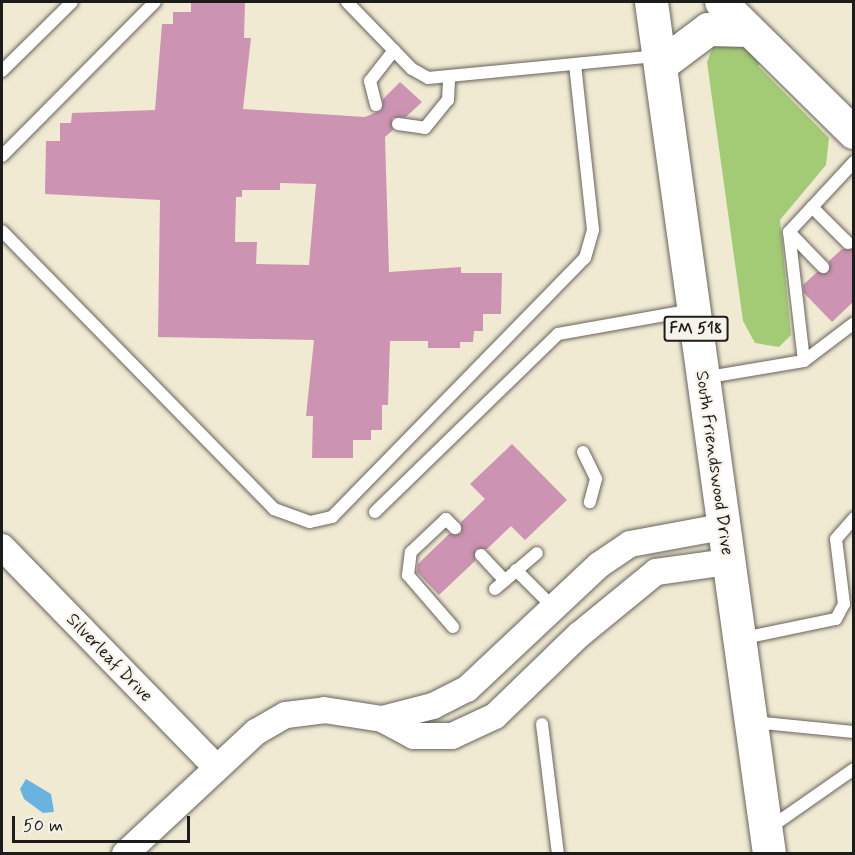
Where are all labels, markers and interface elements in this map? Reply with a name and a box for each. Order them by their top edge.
road number: FM 518 [663,316,729,342]
street label: South Friendswood Drive [690,370,738,556]
street label: Silverleaf Drive [61,609,157,707]
scale bar [15,804,194,842]
text: 50 m [23,814,63,838]

